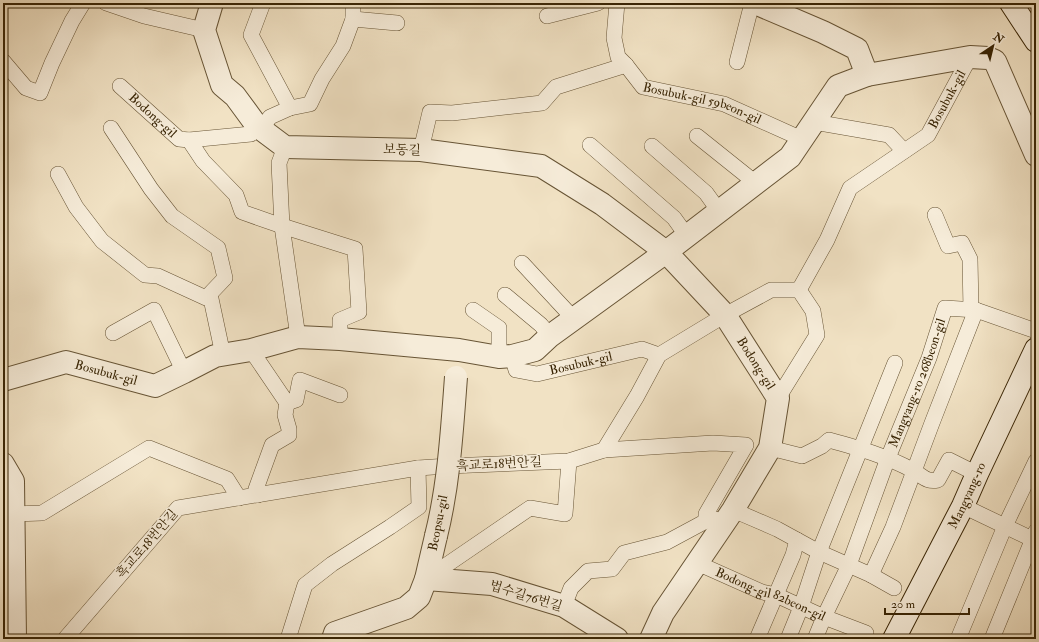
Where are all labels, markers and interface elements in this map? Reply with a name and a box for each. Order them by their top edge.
north arrow [973,26,1013,66]
text: N [990,29,1007,47]
street label: Bosubuk-gil [925,67,970,131]
street label: Bosubuk-gil 59beon-gil [641,79,764,128]
street label: Bodong-gil [125,90,181,142]
street label: 보동길 [383,141,421,159]
street label: Mangyang-ro 268beon-gil [885,316,949,450]
street label: Bodong-gil [733,334,779,393]
street label: Bosubuk-gil [548,348,614,379]
street label: Bosubuk-gil [73,357,140,389]
street label: 흑교로18번안길 [456,454,542,474]
street label: Mangyang-ro [945,460,989,532]
street label: Beopsu-gil [425,493,452,553]
street label: 흑교로18번안길 [113,506,181,582]
street label: Bodong-gil 82beon-gil [713,564,829,625]
street label: 법수길76번길 [488,577,564,615]
scale bar [885,590,969,616]
text: 20 m [891,597,916,612]

